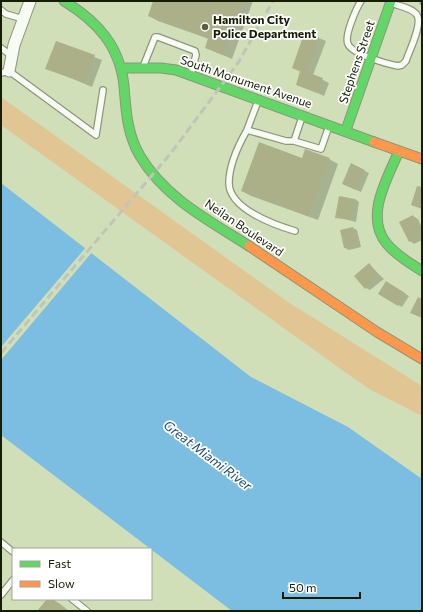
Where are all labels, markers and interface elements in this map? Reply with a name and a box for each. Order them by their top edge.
place label: Hamilton City Police Department [213,12,316,40]
street label: Stephens Street [335,18,377,105]
marker: Hamilton City Police Department [200,22,210,32]
street label: South Monument Avenue [179,52,314,110]
street label: Neilan Boulevard [203,196,287,259]
water label: Great Miami River [161,417,256,494]
legend [12,548,152,600]
text: Fast [48,556,71,570]
scale bar [283,574,360,600]
text: Slow [48,576,75,590]
text: 50 m [289,580,317,594]

